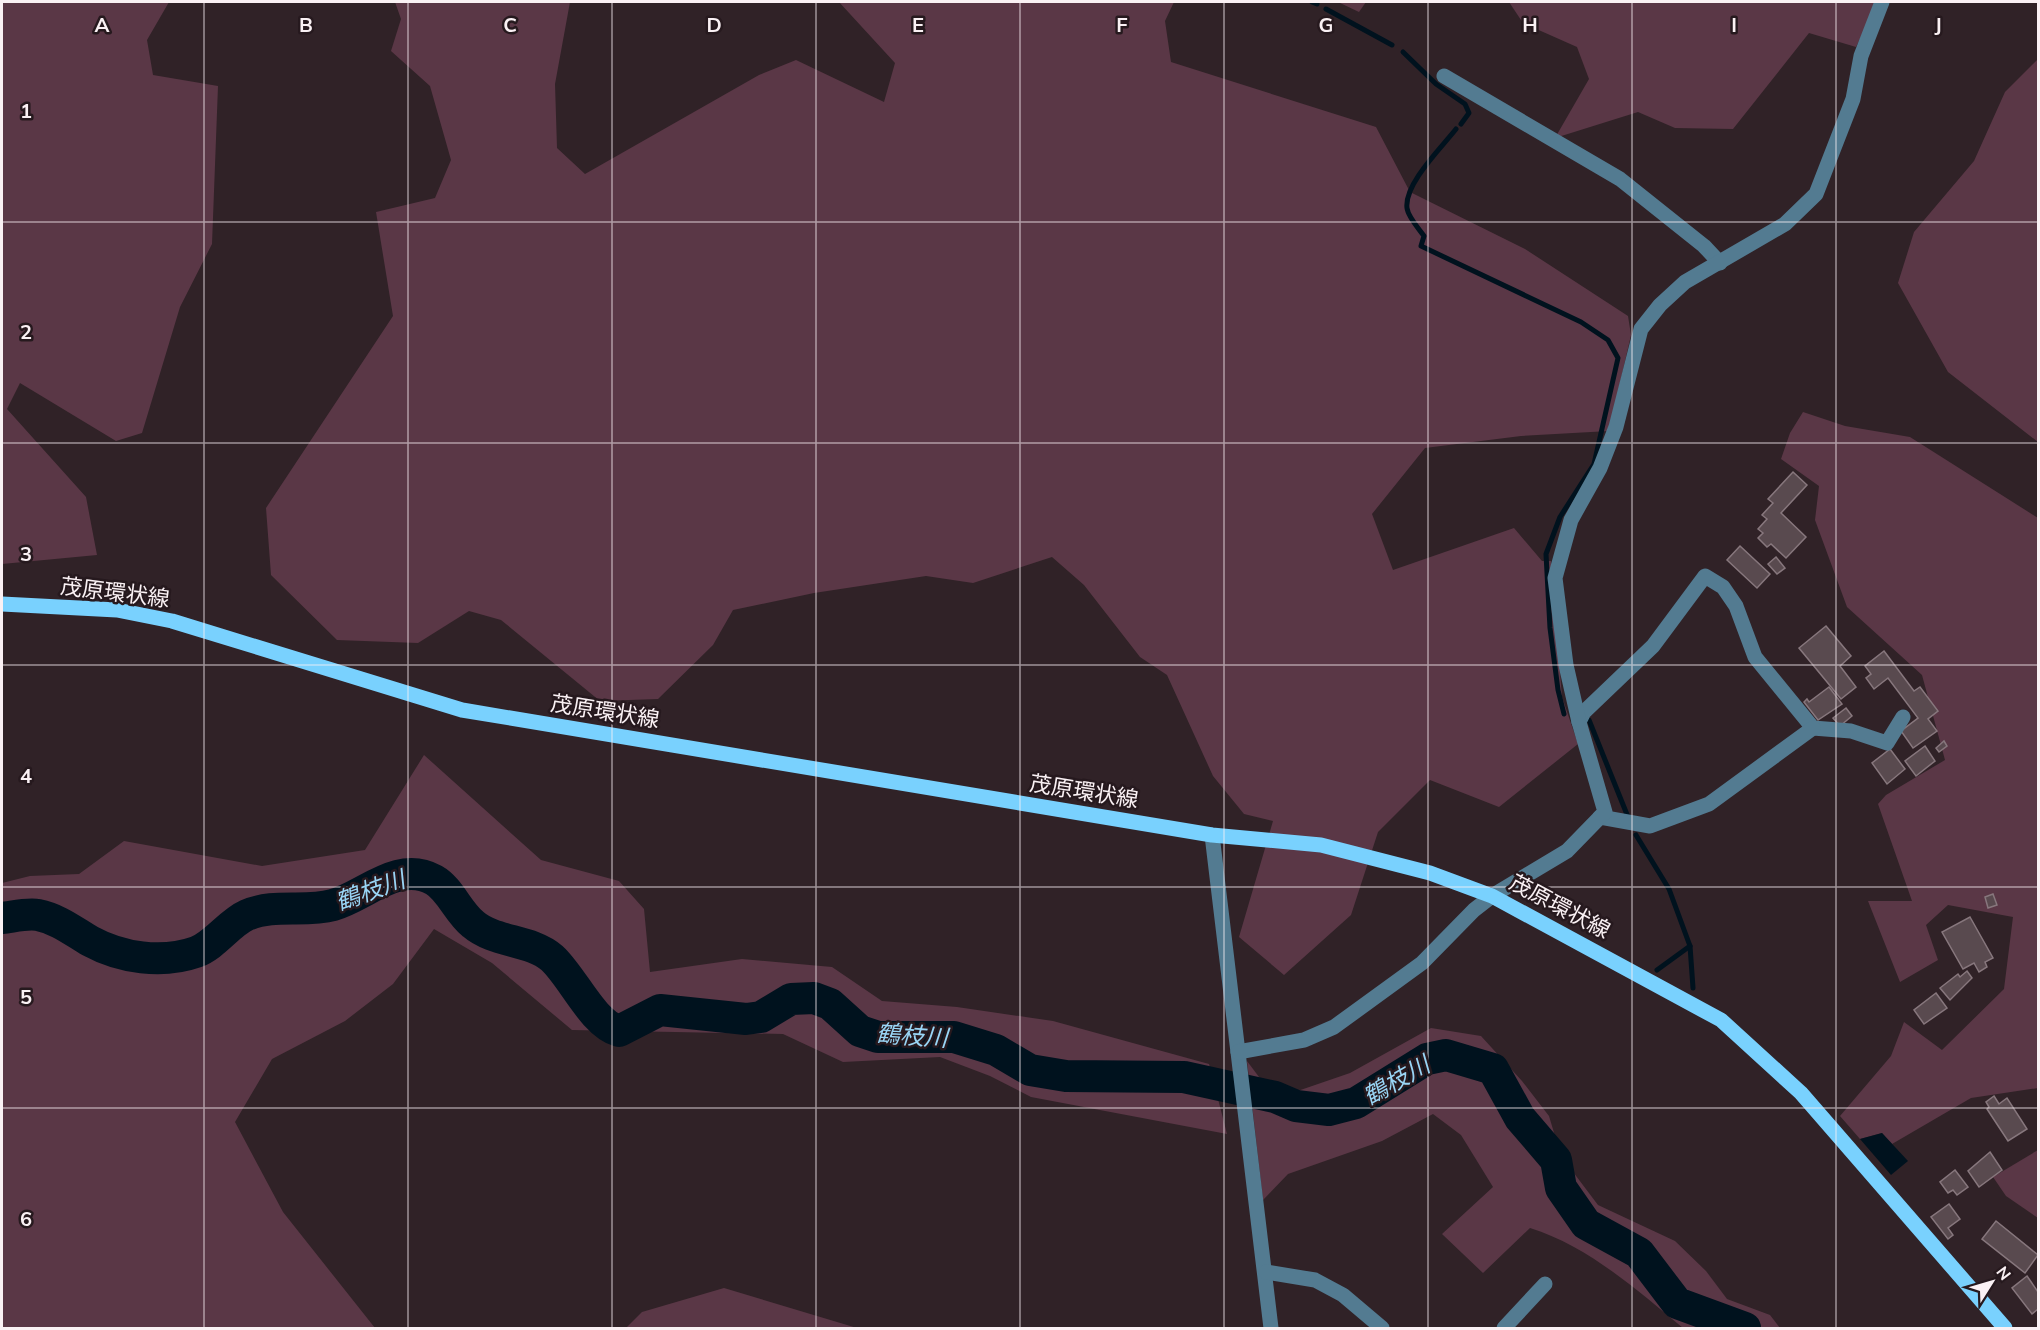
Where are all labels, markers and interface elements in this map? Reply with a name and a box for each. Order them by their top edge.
text: A [95,12,110,37]
text: B [299,12,313,37]
text: C [503,12,517,37]
text: D [706,12,722,37]
text: E [912,12,924,37]
text: F [1116,12,1128,37]
text: G [1319,12,1333,37]
text: H [1522,12,1538,37]
text: I [1731,12,1737,37]
text: J [1934,12,1942,37]
text: 1 [20,98,32,123]
text: 2 [20,319,32,344]
text: 3 [20,541,32,566]
street label: 茂原環状線 [59,571,171,613]
street label: 茂原環状線 [548,689,662,733]
text: 4 [20,763,32,788]
street label: 茂原環状線 [1027,769,1141,813]
water label: 鶴枝川 [331,863,412,916]
street label: 茂原環状線 [1505,868,1615,944]
text: 5 [20,984,32,1009]
water label: 鶴枝川 [875,1018,952,1053]
water label: 鶴枝川 [1357,1048,1437,1111]
text: 6 [20,1206,32,1231]
north arrow [1962,1252,2022,1312]
text: N [1992,1262,2016,1284]

